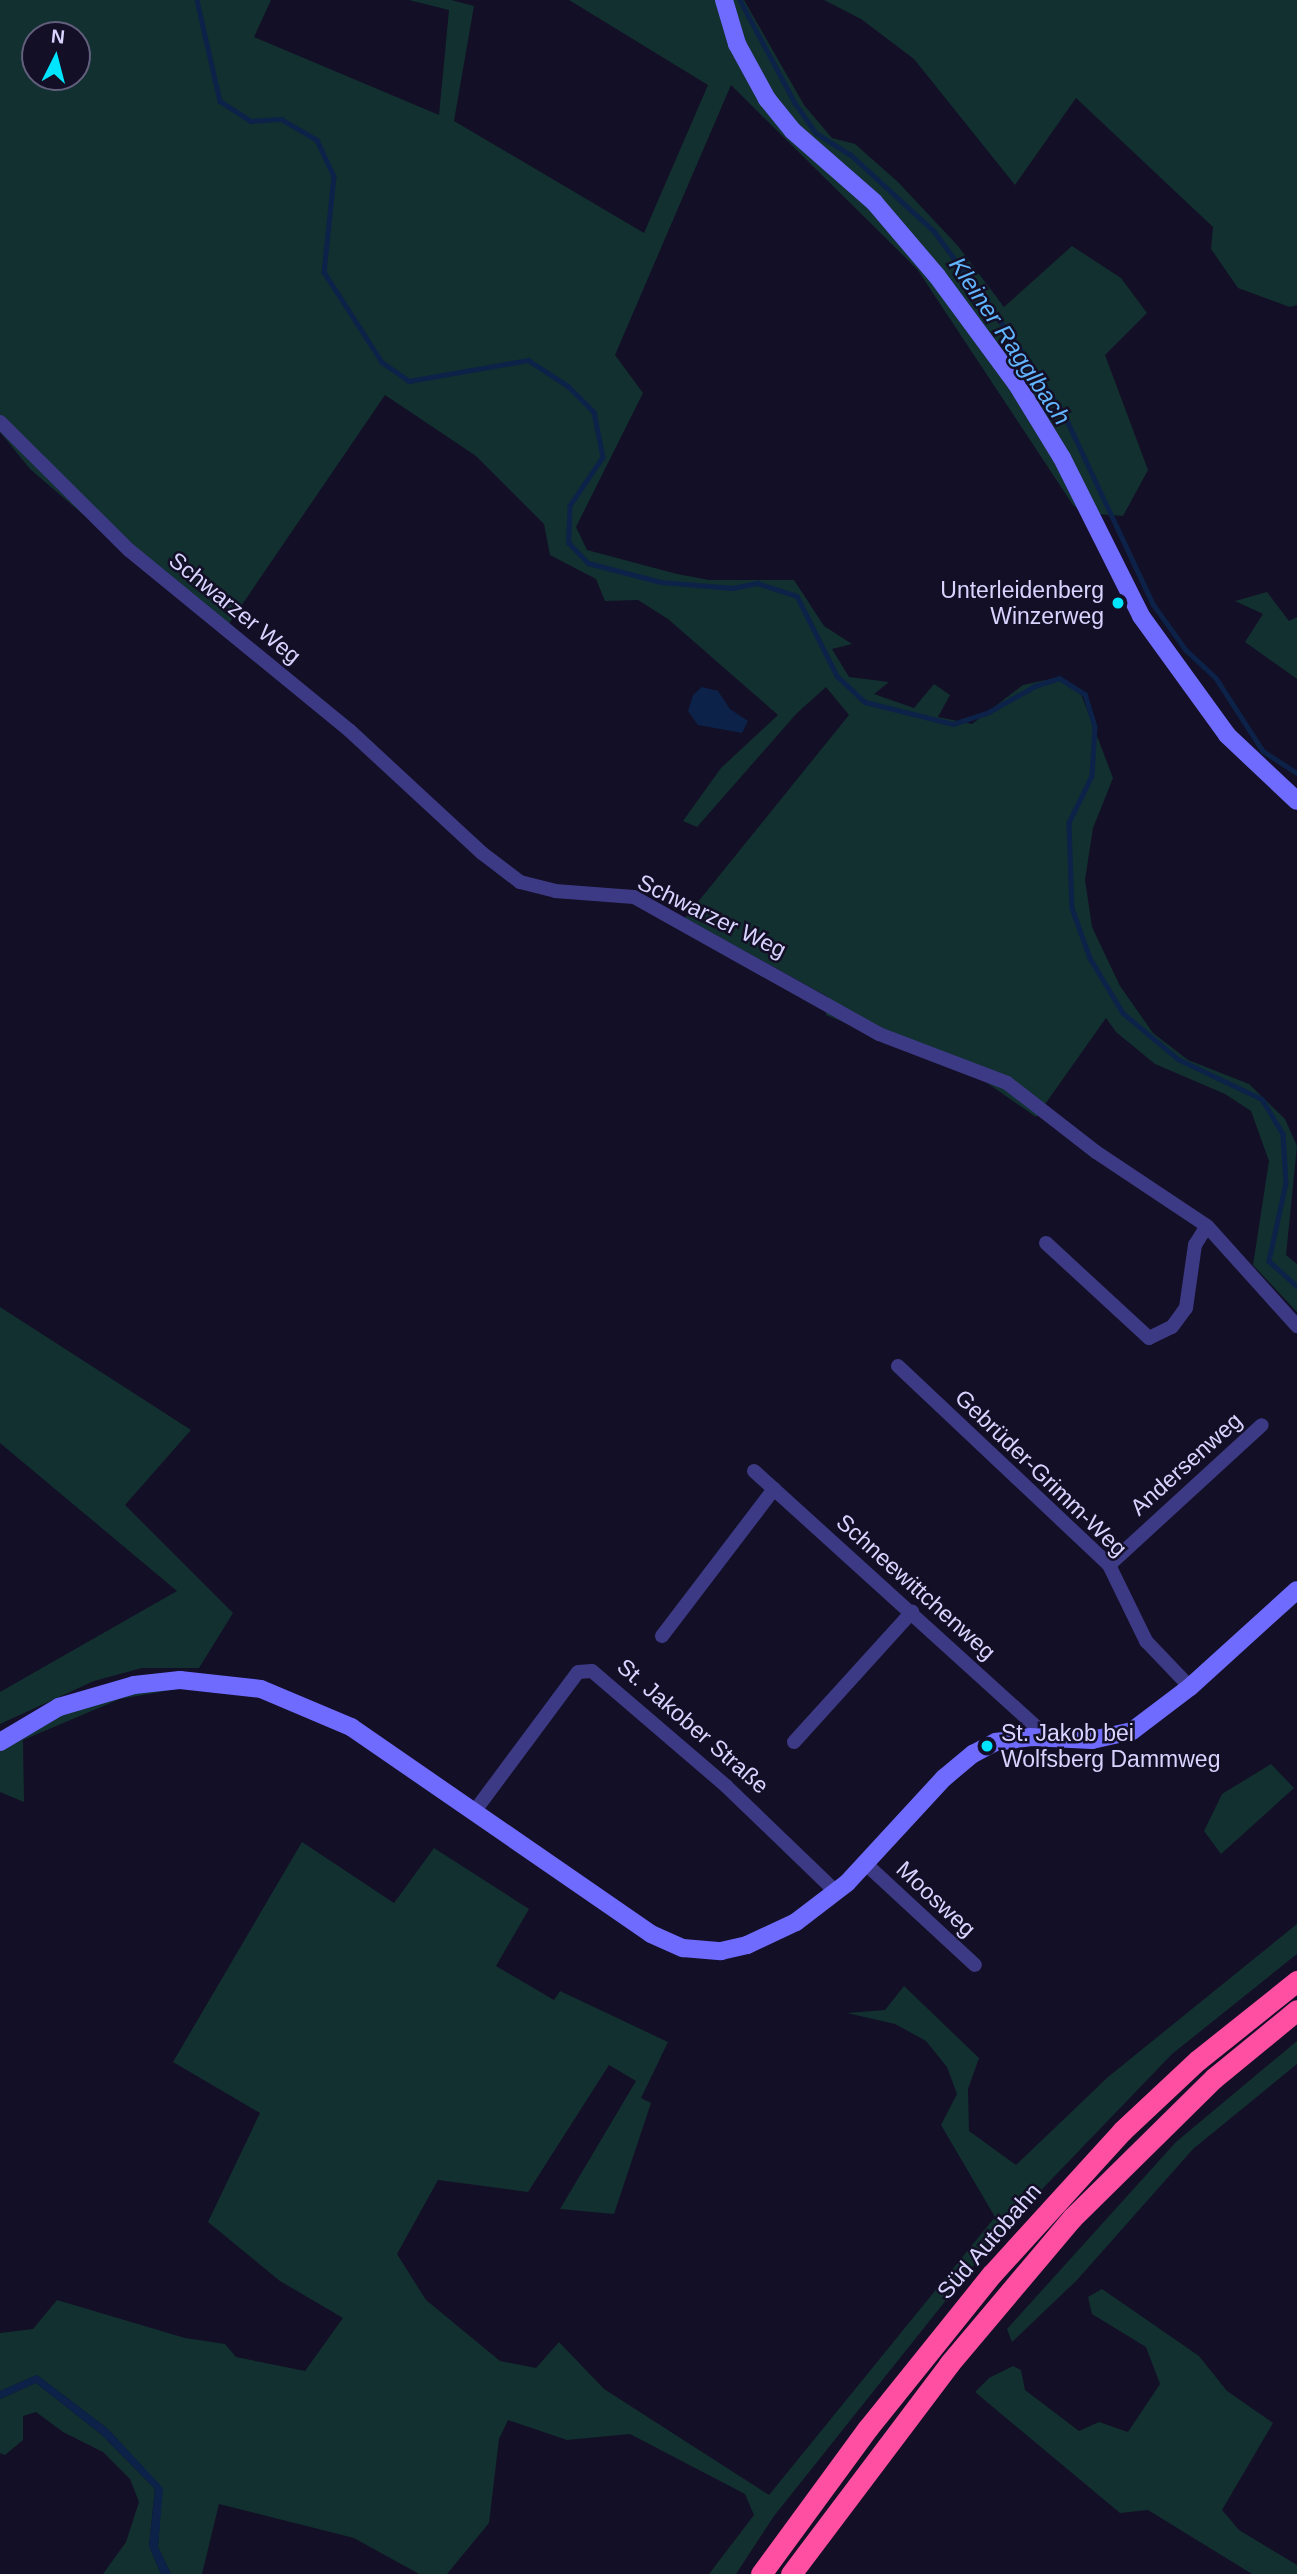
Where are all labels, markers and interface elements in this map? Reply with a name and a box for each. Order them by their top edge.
north arrow [21,21,91,91]
text: N [50,25,66,48]
water label: Kleiner Ragglbach [943,252,1077,430]
street label: Schwarzer Weg [163,546,307,670]
place label: Unterleidenberg Winzerweg [940,576,1104,630]
marker: Unterleidenberg Winzerweg [1110,595,1126,611]
street label: Schwarzer Weg [633,868,791,964]
street label: Gebrüder-Grimm-Weg [949,1384,1133,1562]
street label: Andersenweg [1125,1407,1247,1521]
street label: Schneewittchenweg [831,1508,1001,1666]
street label: St. Jakober Straße [612,1653,774,1799]
place label: St. Jakob bei Wolfsberg Dammweg [1001,1719,1220,1773]
marker: St. Jakob bei Wolfsberg Dammweg [979,1738,995,1754]
street label: Moosweg [891,1855,981,1943]
street label: Süd Autobahn [931,2177,1047,2305]

